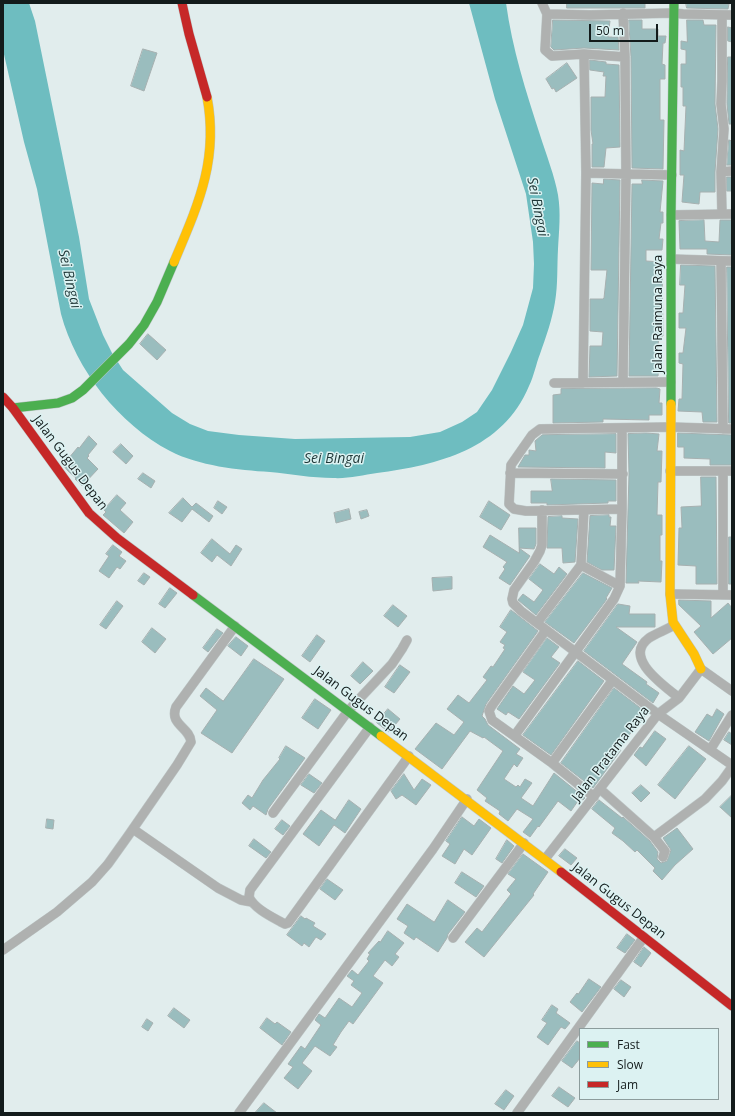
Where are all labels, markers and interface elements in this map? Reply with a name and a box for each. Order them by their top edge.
scale bar [591,16,660,42]
text: 50 m [596,22,624,39]
water label: Sei Bingai [523,176,551,238]
water label: Sei Bingai [54,248,84,310]
street label: Jalan Raimuna Raya [650,255,666,373]
street label: Jalan Gugus Depan [29,413,111,513]
water label: Sei Bingai [304,451,364,467]
street label: Jalan Gugus Depan [311,663,411,745]
street label: Jalan Pratama Raya [569,703,653,805]
street label: Jalan Gugus Depan [569,860,669,942]
legend [579,1028,719,1100]
text: Fast [617,1036,640,1053]
text: Slow [617,1056,643,1073]
text: Jam [617,1076,638,1093]

